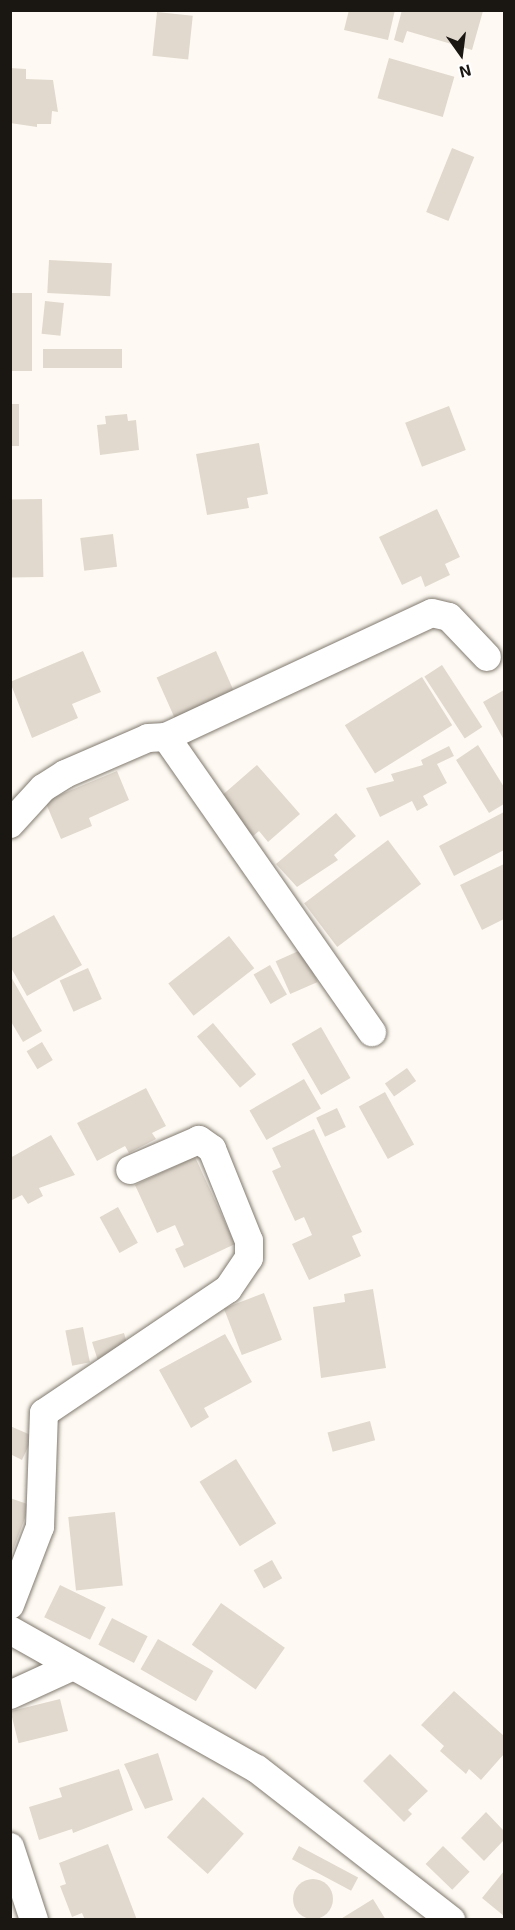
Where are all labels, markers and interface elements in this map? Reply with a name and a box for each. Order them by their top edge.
north arrow [431,24,491,84]
text: N [458,61,473,83]

